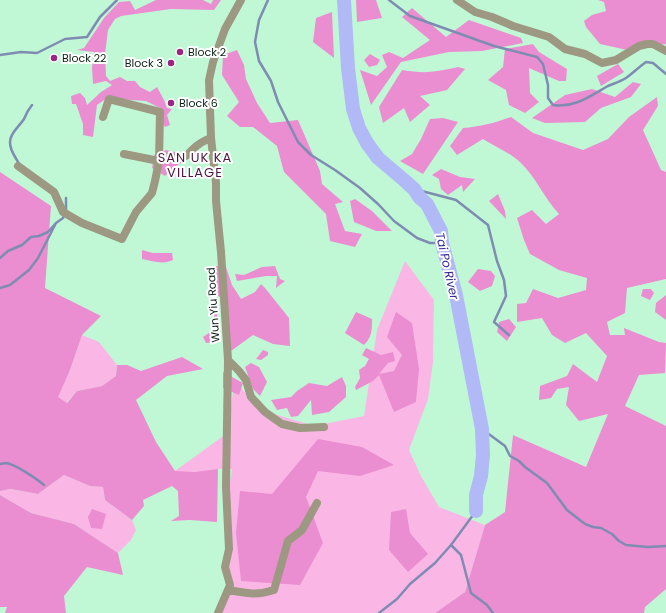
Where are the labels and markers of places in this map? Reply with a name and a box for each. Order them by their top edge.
place label: Block 2 [188,44,226,60]
marker: Block 2 [175,47,185,57]
place label: Block 22 [62,50,106,66]
marker: Block 22 [49,53,59,63]
place label: Block 3 [125,55,163,71]
marker: Block 3 [166,58,176,68]
place label: Block 6 [179,95,218,111]
marker: Block 6 [166,98,176,108]

